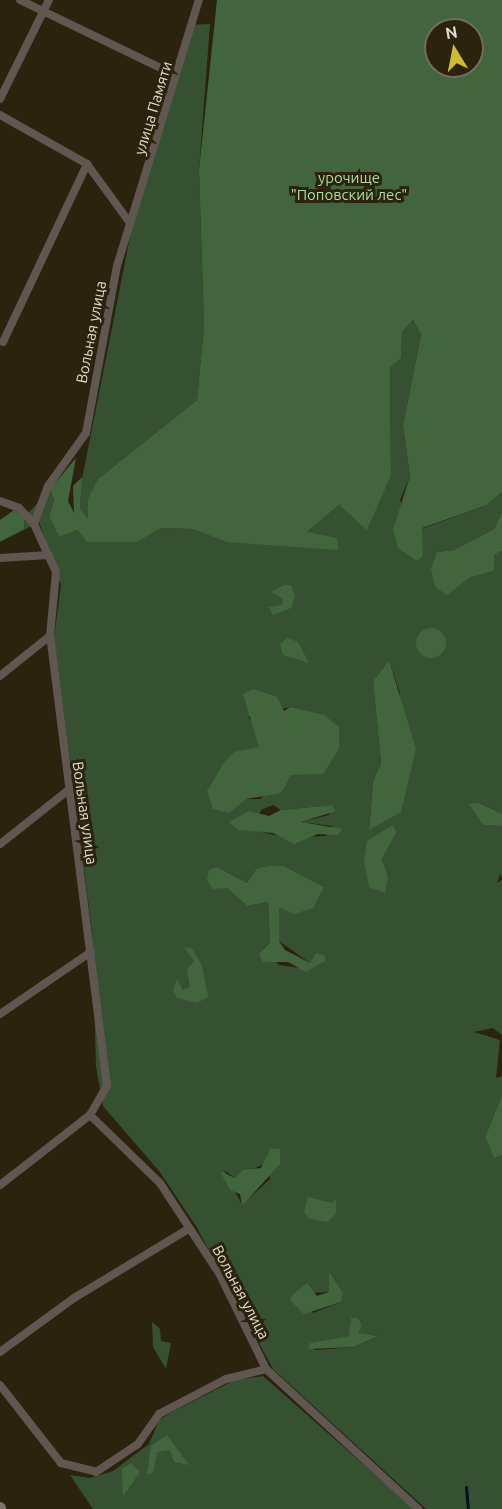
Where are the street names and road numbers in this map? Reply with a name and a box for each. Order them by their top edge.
street label: улица Памяти [130,59,176,157]
street label: Вольная улица [72,279,110,385]
street label: Вольная улица [69,760,101,866]
street label: Вольная улица [209,1242,273,1342]

